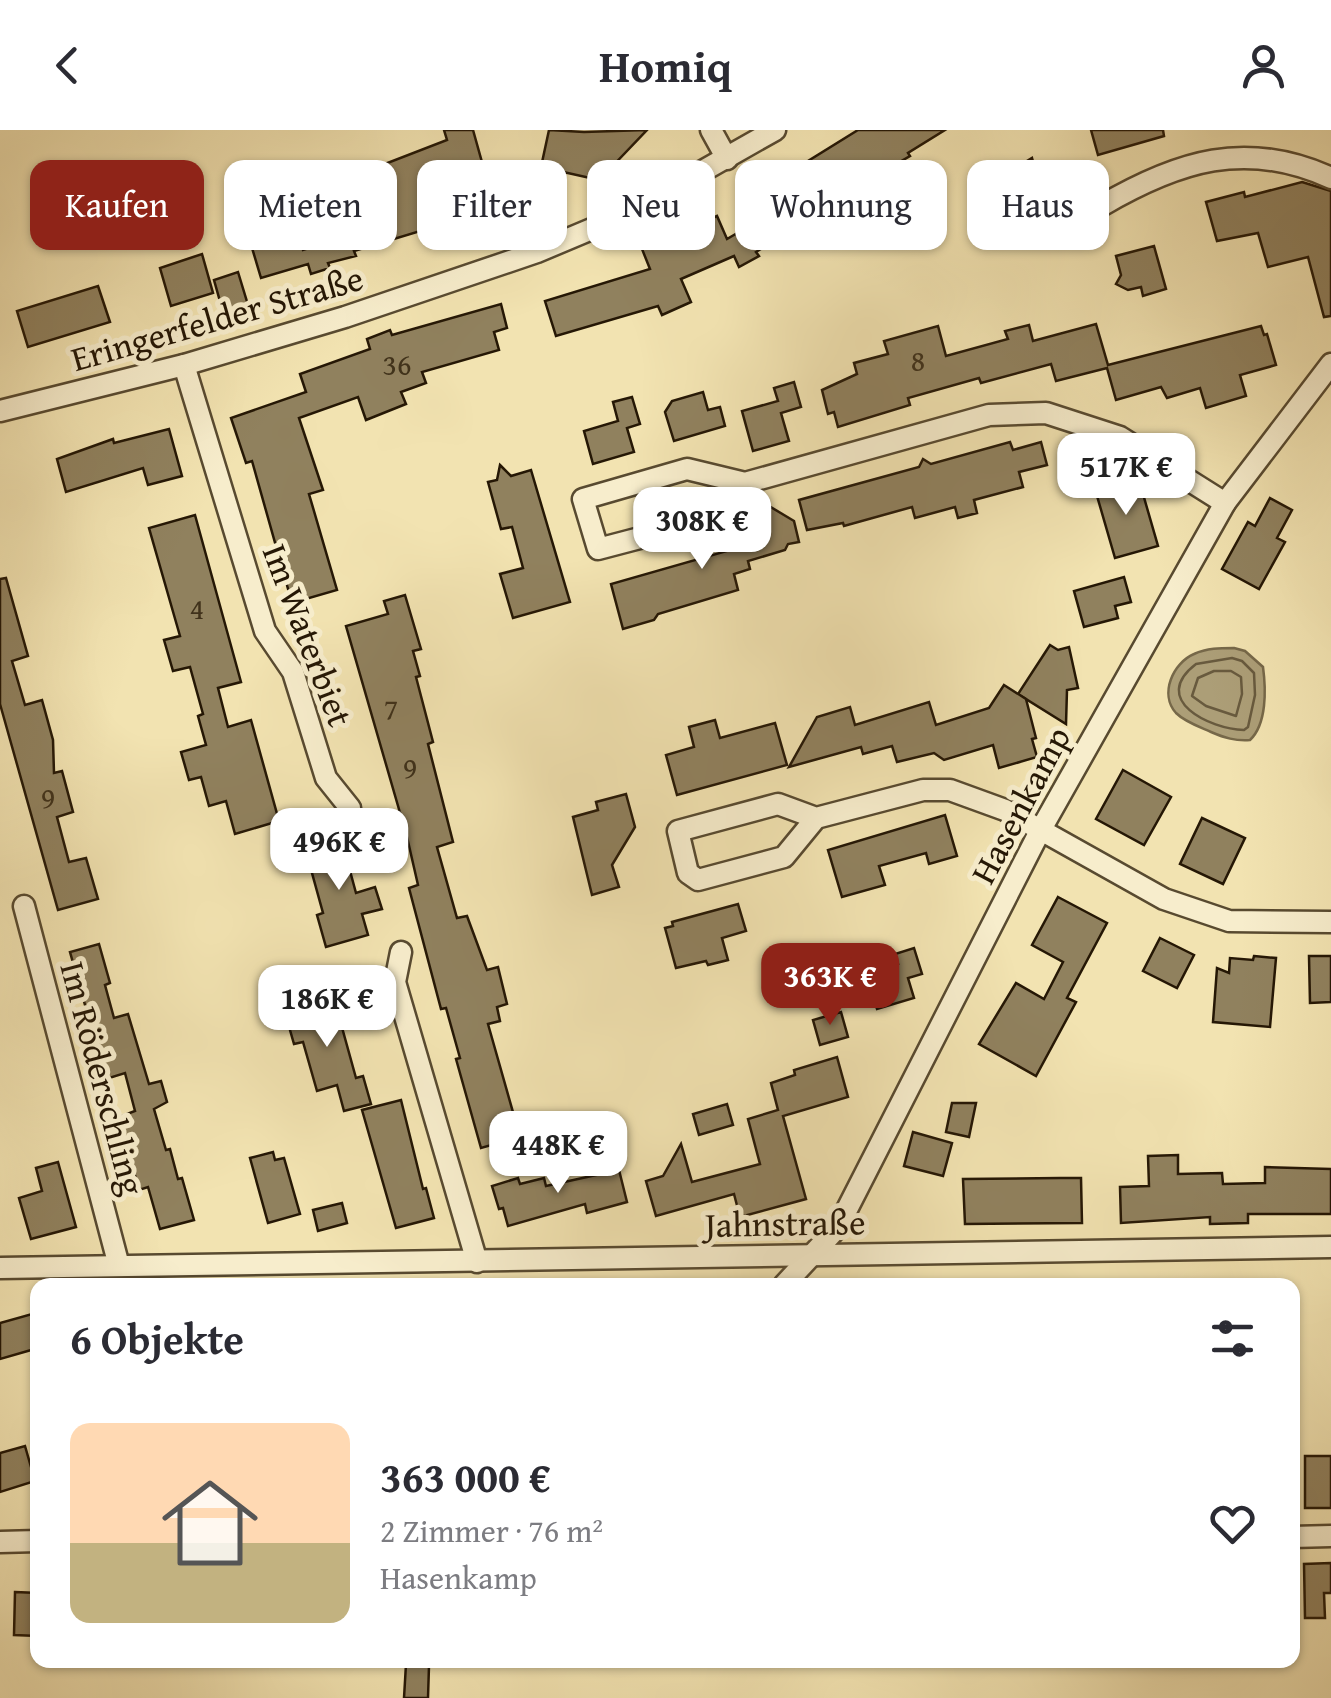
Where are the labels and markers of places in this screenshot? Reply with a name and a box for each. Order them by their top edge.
pin: 517K € [1045,433,1207,518]
pin: 308K € [621,487,783,572]
pin: 496K € [258,808,420,893]
pin: 363K € [749,943,911,1028]
pin: 186K € [246,965,408,1050]
pin: 448K € [477,1111,639,1196]

